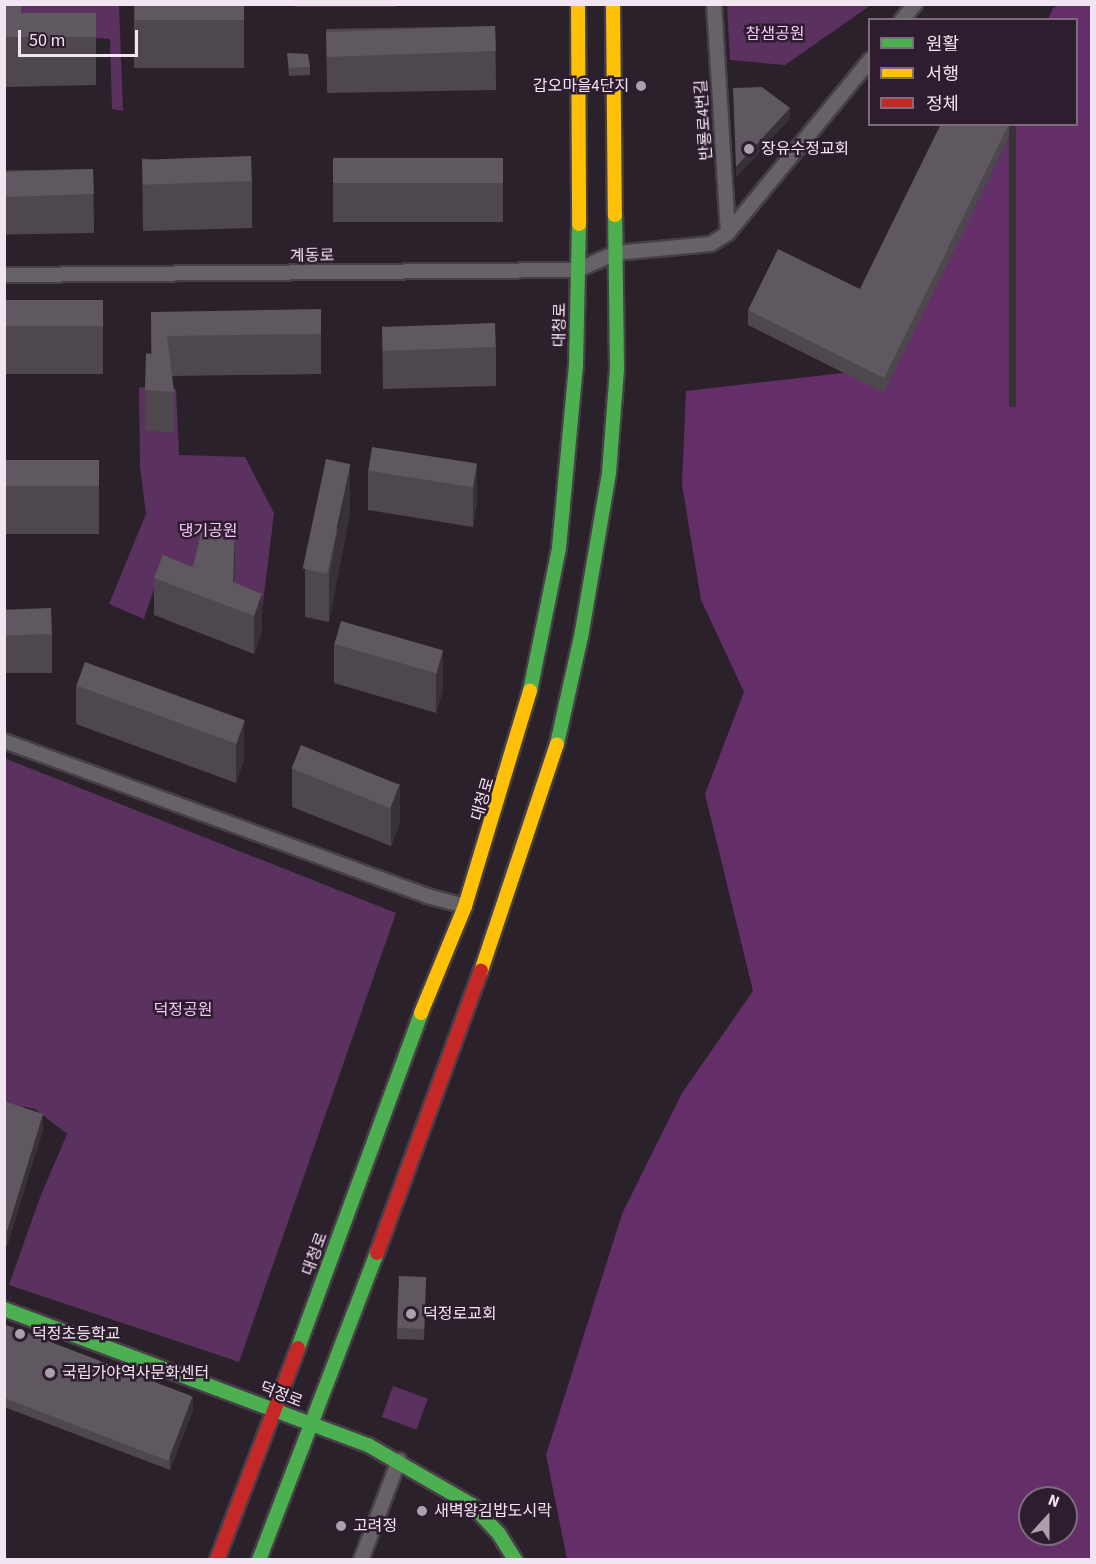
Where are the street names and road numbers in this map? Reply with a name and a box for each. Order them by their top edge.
street label: 반룡로4번길 [692,79,716,161]
street label: 계동로 [290,246,334,266]
street label: 대청로 [550,303,570,347]
street label: 대청로 [468,775,498,823]
street label: 대청로 [298,1230,332,1278]
street label: 덕정로 [257,1378,305,1412]

